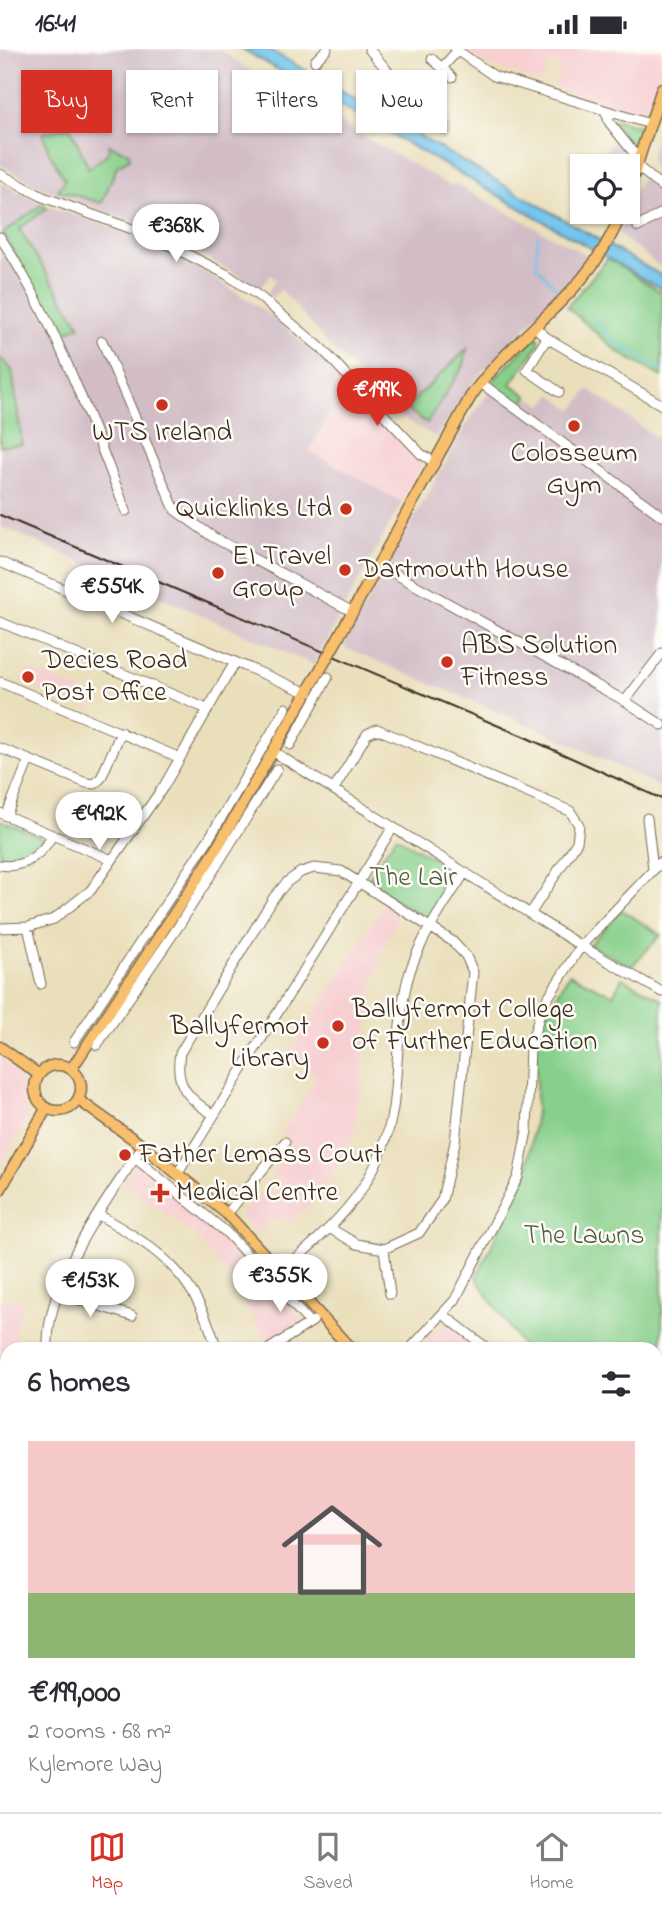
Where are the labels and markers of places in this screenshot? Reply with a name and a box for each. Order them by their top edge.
pin: €368K [127,205,225,264]
pin: €199K [328,369,426,428]
marker: WTS Ireland [154,397,170,413]
place label: WTS Ireland [92,413,232,454]
marker: Colosseum Gym [566,418,582,434]
place label: Colosseum Gym [510,434,638,507]
place label: Quicklinks Ltd [176,489,332,530]
marker: Quicklinks Ltd [338,501,354,517]
place label: EI Travel Group [232,537,331,610]
place label: Dartmouth House [358,550,569,591]
marker: Dartmouth House [337,562,353,578]
pin: €554K [63,565,161,625]
marker: EI Travel Group [210,565,226,581]
place label: ABS Solution Fitness [460,626,617,699]
place label: Decies Road Post Office [41,641,188,714]
marker: ABS Solution Fitness [439,654,455,670]
marker: Decies Road Post Office [20,669,36,685]
pin: €492K [50,793,148,852]
place label: Ballyfermot College of Further Education [351,990,597,1063]
place label: Ballyfermot Library [169,1007,309,1080]
marker: Ballyfermot College of Further Education [330,1018,346,1034]
marker: Ballyfermot Library [315,1035,331,1051]
place label: Father Lemass Court [138,1135,382,1176]
marker: Father Lemass Court [117,1147,133,1163]
place label: Medical Centre [176,1173,338,1214]
marker: Medical Centre [150,1183,170,1203]
pin: €355K [231,1255,329,1314]
pin: €153K [41,1259,139,1319]

